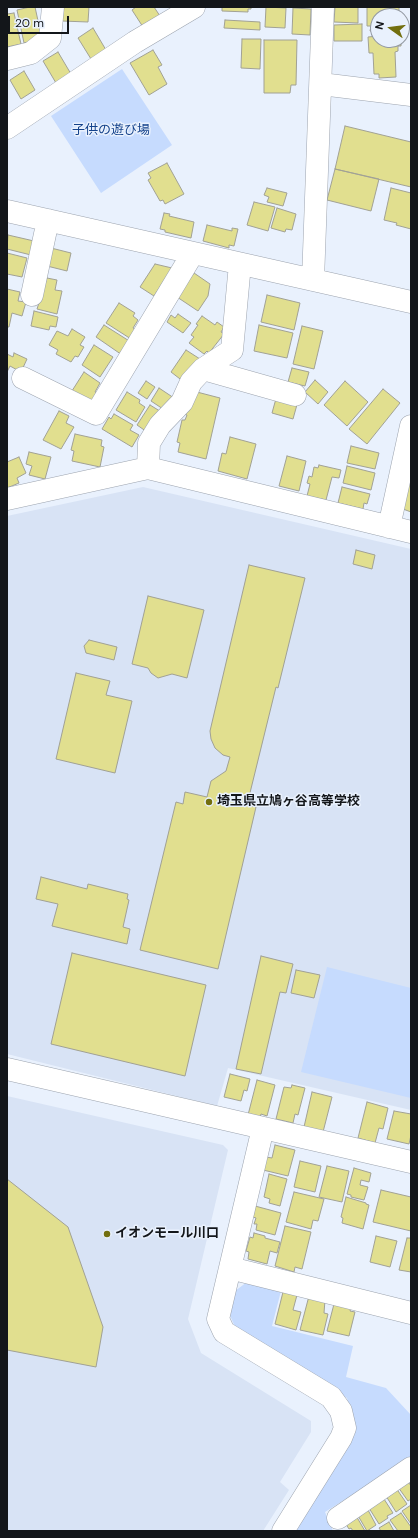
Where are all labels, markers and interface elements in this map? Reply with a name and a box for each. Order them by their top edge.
scale bar [10,8,71,34]
north arrow [370,8,410,48]
text: 20 m [15,15,44,31]
text: N [372,20,387,31]
park label: 子供の遊び場 [72,123,150,139]
place label: 埼玉県立鳩ヶ谷高等学校 [217,794,360,810]
marker: 埼玉県立鳩ヶ谷高等学校 [204,797,214,807]
place label: イオンモール川口 [115,1226,219,1242]
marker: イオンモール川口 [102,1229,112,1239]

